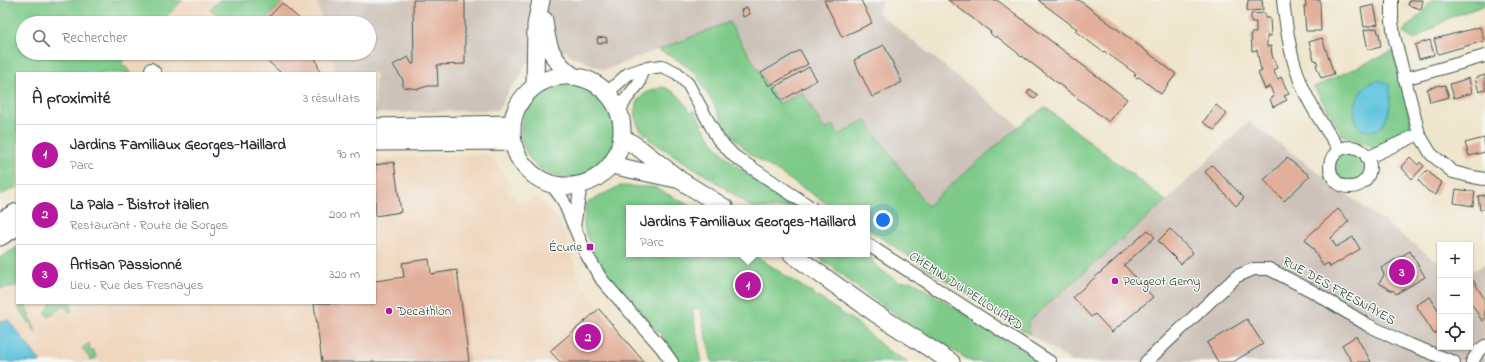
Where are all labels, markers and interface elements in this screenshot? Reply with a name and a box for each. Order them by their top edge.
search box [16,16,376,60]
icon: search [30,27,52,49]
text: Rechercher [62,27,127,49]
text: À proximité [32,86,110,111]
text: 3 résultats [303,89,360,108]
text: Jardins Familiaux Georges-Maillard [70,134,286,156]
text: 1 [43,145,47,164]
text: 90 m [337,145,360,164]
text: Parc [70,156,94,175]
text: La Pala - Bistrot italien [70,194,209,216]
text: 2 [42,205,48,224]
text: 200 m [329,205,360,224]
popup [626,205,870,257]
your location [873,210,893,230]
text: Jardins Familiaux Georges-Maillard [640,211,856,233]
text: Restaurant · Route de Sorges [70,216,228,235]
text: Parc [640,233,664,252]
place label: Écurie [549,238,582,257]
marker: Écurie [585,242,595,252]
map controls [1437,242,1473,350]
button: + [1437,242,1473,278]
street label: CHEMIN DU PELLOUARD [905,247,1027,335]
street label: RUE DES FRESNAYES [1279,252,1399,330]
text: Artisan Passionné [70,254,182,276]
pin: 3 [1389,257,1415,287]
text: 3 [42,265,48,284]
text: 320 m [329,265,360,284]
pin: 1 [735,270,761,300]
place label: Peugeot Gemy [1123,272,1200,292]
text: Lieu · Rue des Fresnayes [70,276,203,295]
marker: Peugeot Gemy [1110,276,1120,286]
button: − [1437,278,1473,314]
place label: Decathlon [396,302,451,321]
marker: Decathlon [384,306,394,316]
button: locate [1437,314,1473,350]
pin: 2 [575,322,601,352]

